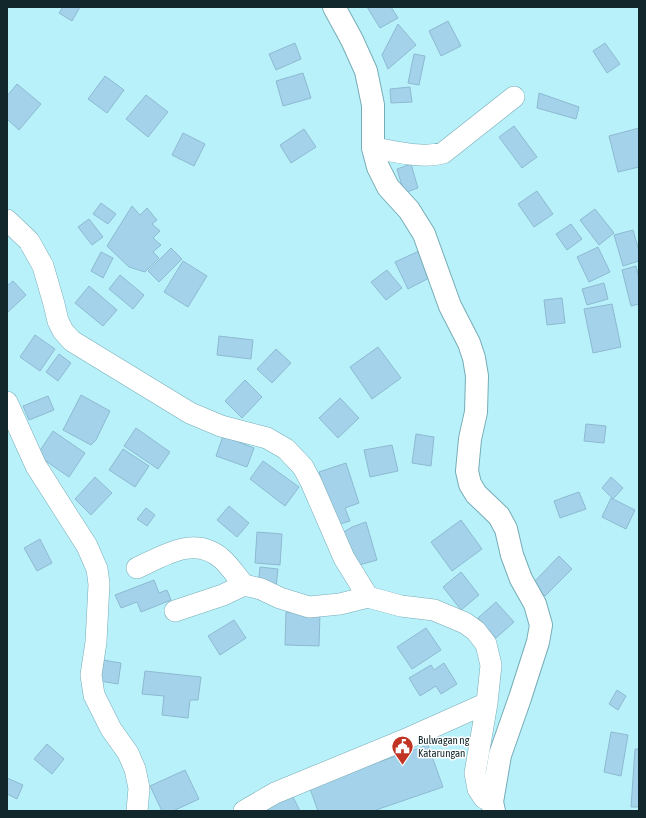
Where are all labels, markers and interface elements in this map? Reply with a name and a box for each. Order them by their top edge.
public building icon: Bulwagan ng Katarungan [389,733,415,766]
place label: Bulwagan ng Katarungan [418,734,470,759]

